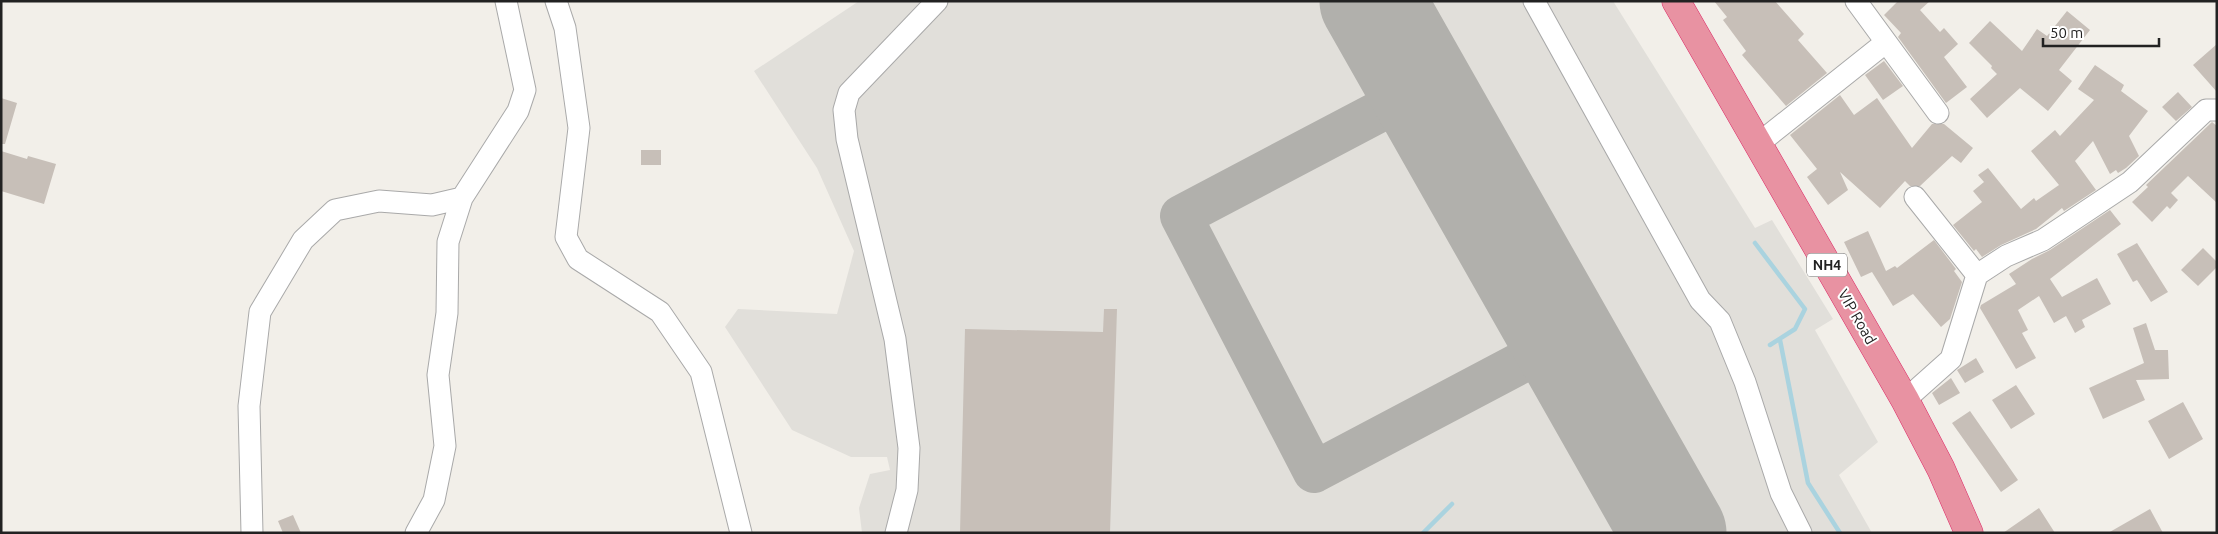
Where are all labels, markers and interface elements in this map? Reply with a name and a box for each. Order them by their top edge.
scale bar [2043,15,2159,47]
text: 50 m [2050,24,2083,41]
road number: NH4 [1807,254,1847,276]
street label: VIP Road [1835,286,1880,347]

